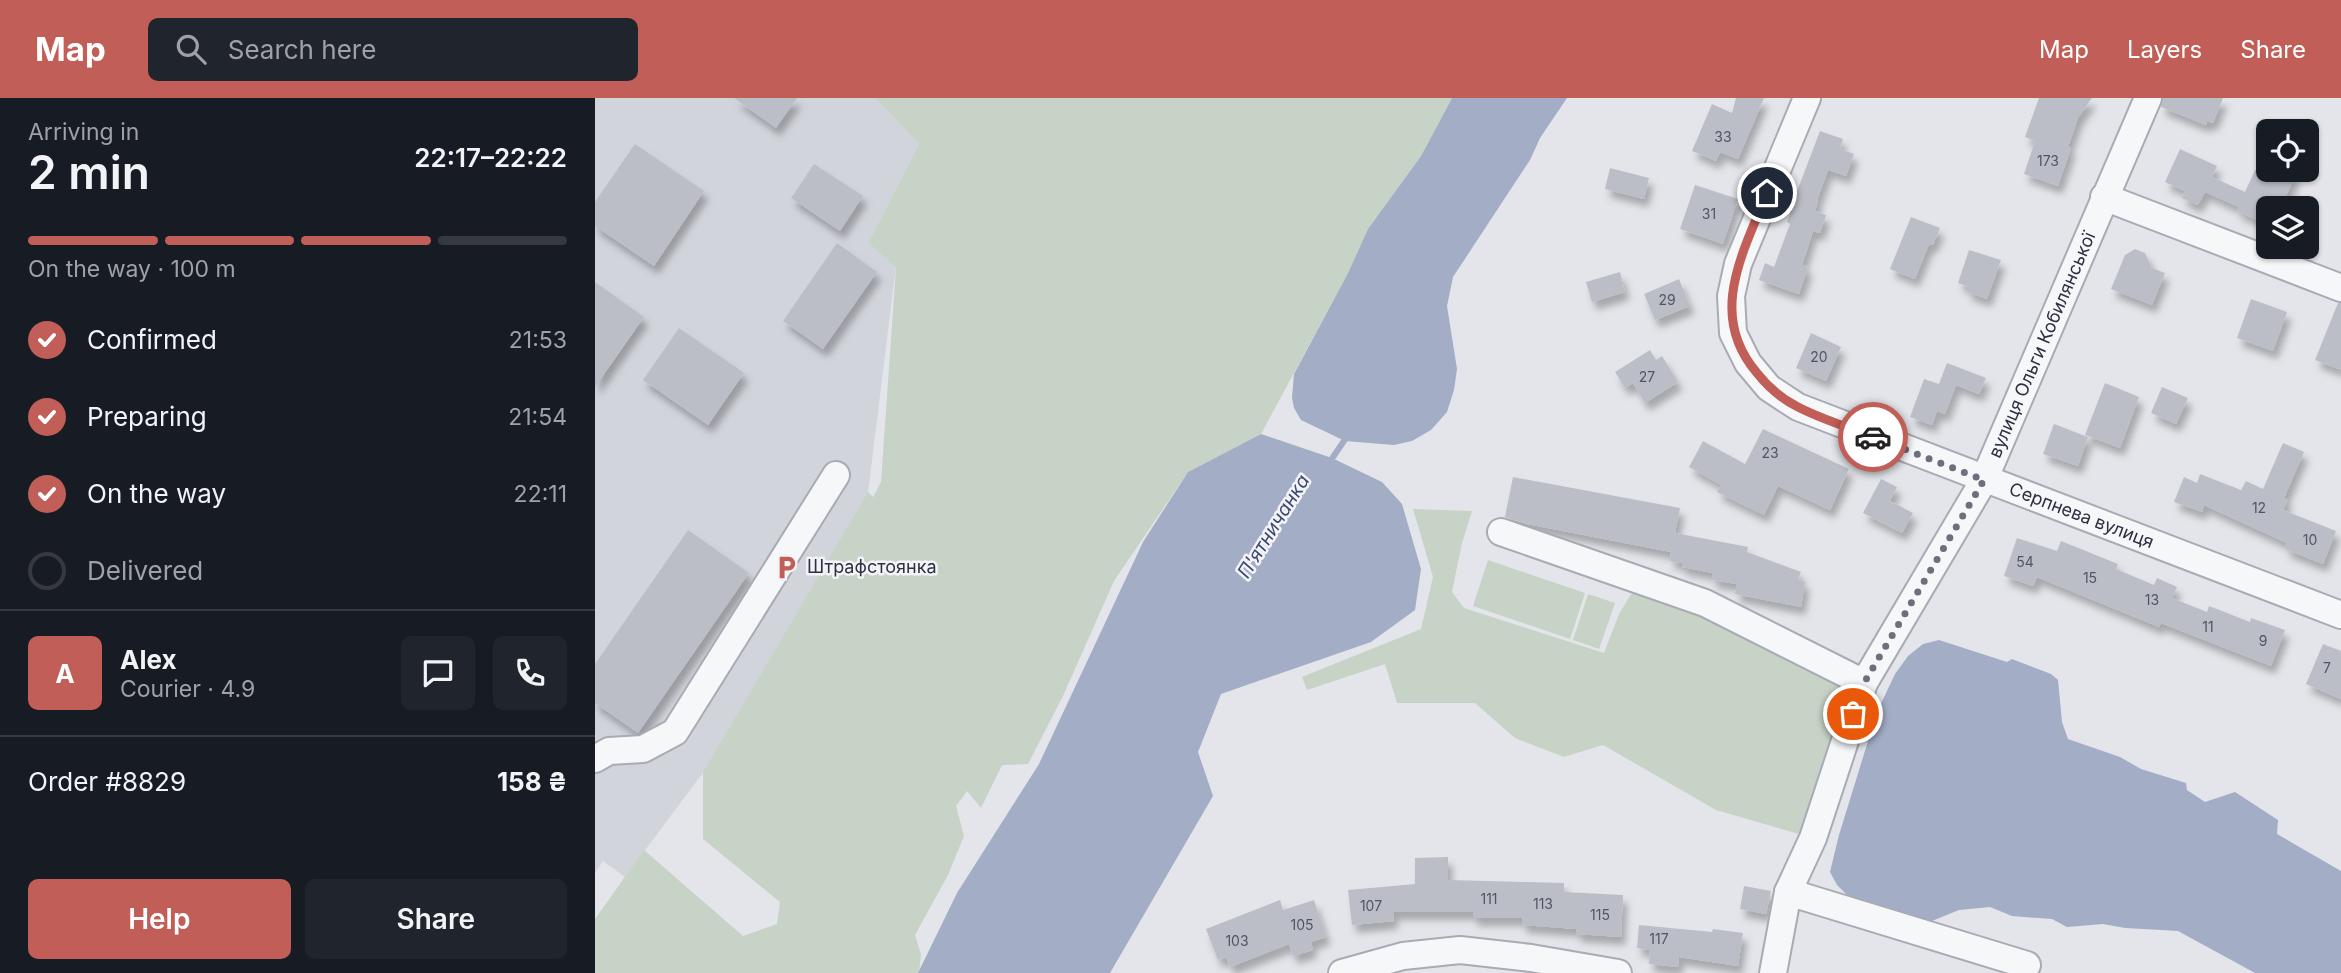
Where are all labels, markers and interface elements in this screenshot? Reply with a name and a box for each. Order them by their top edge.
search box [148,18,638,81]
text: Map [35,29,106,69]
icon: search [172,30,210,68]
text: Search here [228,34,376,65]
text: Map [2039,35,2089,64]
text: Layers [2127,35,2202,64]
text: Share [2240,35,2306,64]
text: Arriving in [28,118,139,146]
map controls [2256,119,2319,259]
button: locate [2256,119,2319,182]
house number: 33 [1714,128,1732,145]
text: 22:17–22:22 [414,142,567,173]
text: 2 min [28,144,150,200]
house number: 173 [2037,152,2059,169]
pin [1737,163,1797,223]
icon: home [1748,174,1786,212]
button: layers [2256,196,2319,259]
house number: 31 [1702,205,1716,222]
street label: вулиця Ольги Кобилянської [1984,227,2100,461]
text: On the way · 100 m [28,255,236,283]
house number: 29 [1658,291,1676,308]
icon: check [28,321,66,359]
text: Confirmed [87,324,217,355]
text: 21:53 [509,326,567,354]
house number: 20 [1810,348,1828,365]
house number: 27 [1639,368,1655,385]
icon: check [28,398,66,436]
text: Preparing [87,401,207,432]
courier [1838,402,1908,472]
text: 21:54 [508,403,567,431]
icon: car [1854,418,1892,456]
house number: 23 [1761,444,1779,461]
water label: П'ятничанка [1232,470,1315,582]
icon: check [28,475,66,513]
text: On the way [87,478,226,509]
street label: Серпнева вулиця [2006,478,2157,552]
text: 22:11 [514,480,567,508]
house number: 12 [2252,499,2266,516]
house number: 10 [2303,531,2317,548]
parking icon: Штрафстоянка [773,553,801,581]
house number: 54 [2016,553,2034,570]
text: Delivered [87,555,203,586]
place label: Штрафстоянка [807,556,937,577]
house number: 15 [2083,569,2097,586]
house number: 13 [2145,591,2159,608]
house number: 11 [2202,618,2214,635]
house number: 9 [2259,632,2267,649]
button: chat [401,636,475,710]
button: phone [493,636,567,710]
text: Alex [120,644,177,675]
text: A [55,658,75,689]
house number: 7 [2323,659,2331,676]
text: Courier · 4.9 [120,675,255,703]
pin [1823,684,1883,744]
icon: bag [1834,695,1872,733]
text: Order #8829 [28,766,186,797]
text: 158 ₴ [497,766,567,797]
button: Help [28,879,291,959]
button: Share [305,879,567,959]
house number: 111 [1480,890,1498,907]
house number: 113 [1533,895,1553,912]
house number: 107 [1360,897,1382,914]
house number: 115 [1590,906,1610,923]
house number: 105 [1290,916,1314,933]
house number: 117 [1649,930,1669,947]
house number: 103 [1225,932,1249,949]

